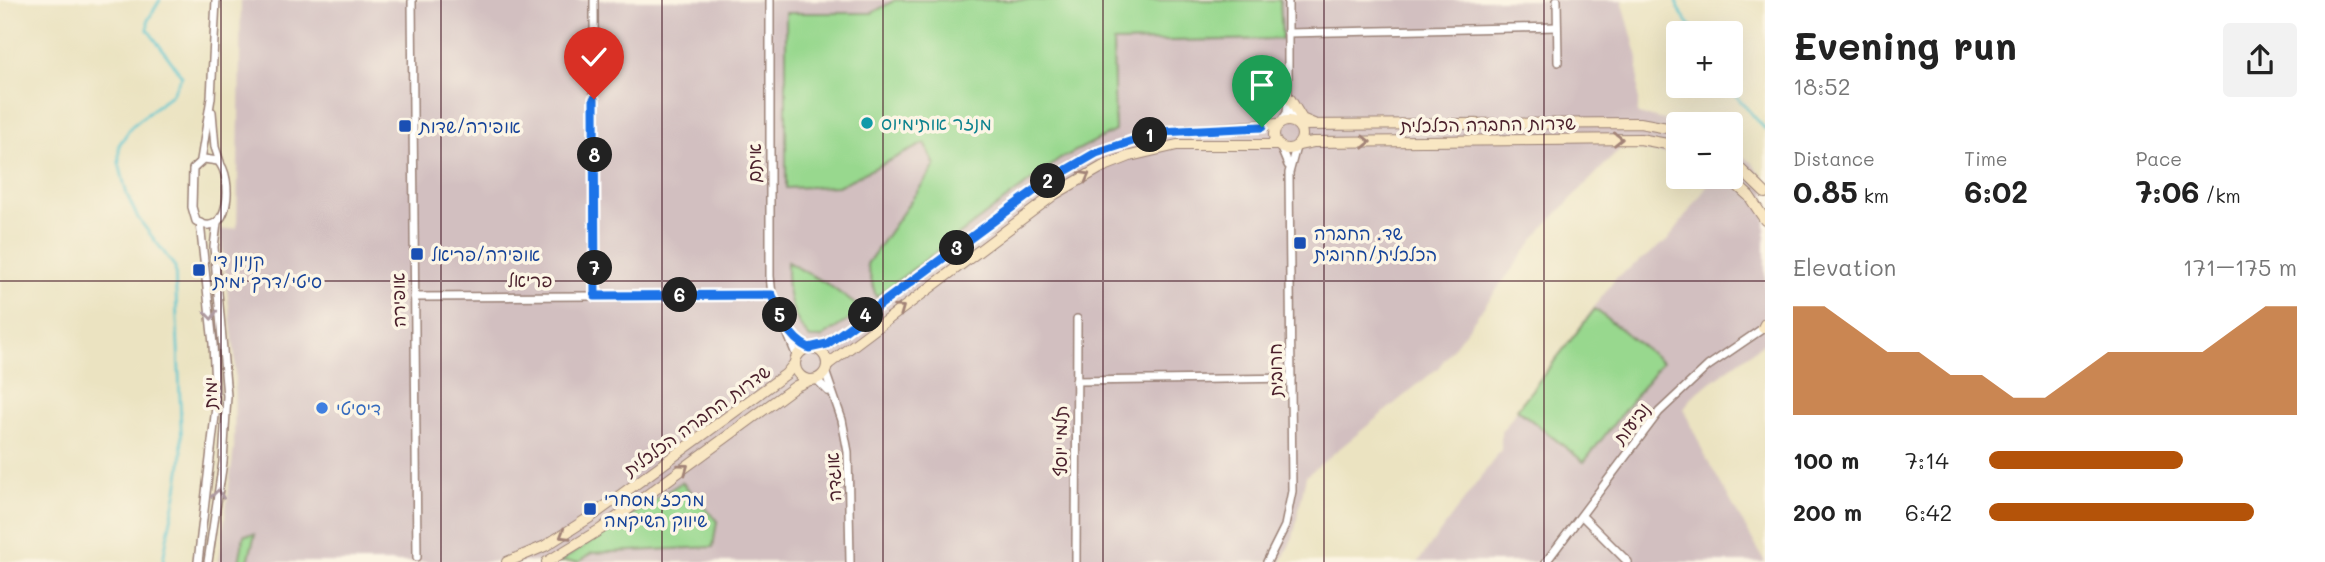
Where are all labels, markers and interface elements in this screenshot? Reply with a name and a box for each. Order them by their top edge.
text: Evening run [1793,20,2017,70]
map controls [1666,21,1743,189]
button: + [1666,21,1743,98]
button: share [2223,23,2297,97]
pin [564,27,624,99]
icon: check [575,38,613,76]
pin [1232,55,1292,127]
icon: arrive [1243,66,1281,104]
text: 18:52 [1793,71,1851,101]
street label: שדרות החברה הכלכלית [1399,110,1576,138]
place label: מנזר אותימיוס [881,111,992,135]
button: − [1666,112,1743,189]
place label: אופירה/שדות [418,114,521,138]
marker: מנזר אותימיוס [859,115,875,131]
marker: אופירה/שדות [397,118,413,134]
pin: 1 [1132,118,1168,152]
text: 1 [1145,122,1154,147]
one-way arrow [1613,131,1623,147]
one-way arrow [1360,134,1371,149]
pin: 8 [578,138,612,172]
text: 8 [589,142,600,167]
street label: איתם [742,143,766,183]
text: Distance [1793,146,1875,171]
text: Time [1964,146,2008,171]
text: Pace [2136,146,2182,171]
pin: 2 [1030,164,1066,198]
text: 2 [1042,168,1053,193]
one-way arrow [1078,171,1090,184]
text: 0.85 [1793,171,1858,211]
text: 6:02 [1964,171,2028,211]
text: 7:06 [2136,171,2199,211]
text: km [1858,183,1889,208]
text: /km [2199,183,2241,208]
place label: שד. החברה הכלכלית/חרובית [1313,221,1437,266]
pin: 3 [940,230,974,266]
text: 3 [951,235,962,260]
marker: שד. החברה הכלכלית/חרובית [1292,235,1308,251]
place label: אופירה/פריאל [431,242,540,266]
marker: אופירה/פריאל [409,246,425,262]
place label: קניון די סיטי/דרך ימית [212,248,322,293]
pin: 7 [578,250,612,286]
text: Elevation [1793,252,1896,282]
text: 171–175 m [2183,252,2297,282]
text: 7 [589,255,600,280]
marker: קניון די סיטי/דרך ימית [191,262,207,278]
street label: פריאל [507,268,553,292]
street label: אופירה [386,272,410,328]
pin: 6 [662,278,698,312]
text: 6 [674,282,685,307]
pin: 5 [762,298,798,332]
pin: 4 [848,298,884,332]
text: 5 [774,302,785,327]
text: 4 [859,302,872,327]
one-way arrow [893,304,905,317]
one-way arrow [203,310,218,321]
street label: חרובית [1263,343,1287,398]
street label: שדרות החברה הכלכלית [618,359,775,482]
street label: ימית [198,377,222,410]
place label: דיסיטי [336,396,381,420]
street label: נביעות [1607,397,1655,450]
marker: דיסיטי [314,400,330,416]
street label: תלמי יוסף [1048,405,1072,477]
text: 100 m [1793,445,1859,475]
text: 7:14 [1905,445,1949,475]
street label: אוגדה [820,452,846,502]
one-way arrow [676,464,689,476]
place label: מרכז מסחרי שיווק השיקמה [604,487,707,532]
one-way arrow [211,489,226,500]
text: 200 m [1793,497,1862,527]
text: 6:42 [1905,497,1952,527]
marker: מרכז מסחרי שיווק השיקמה [582,501,598,517]
one-way arrow [558,526,571,539]

